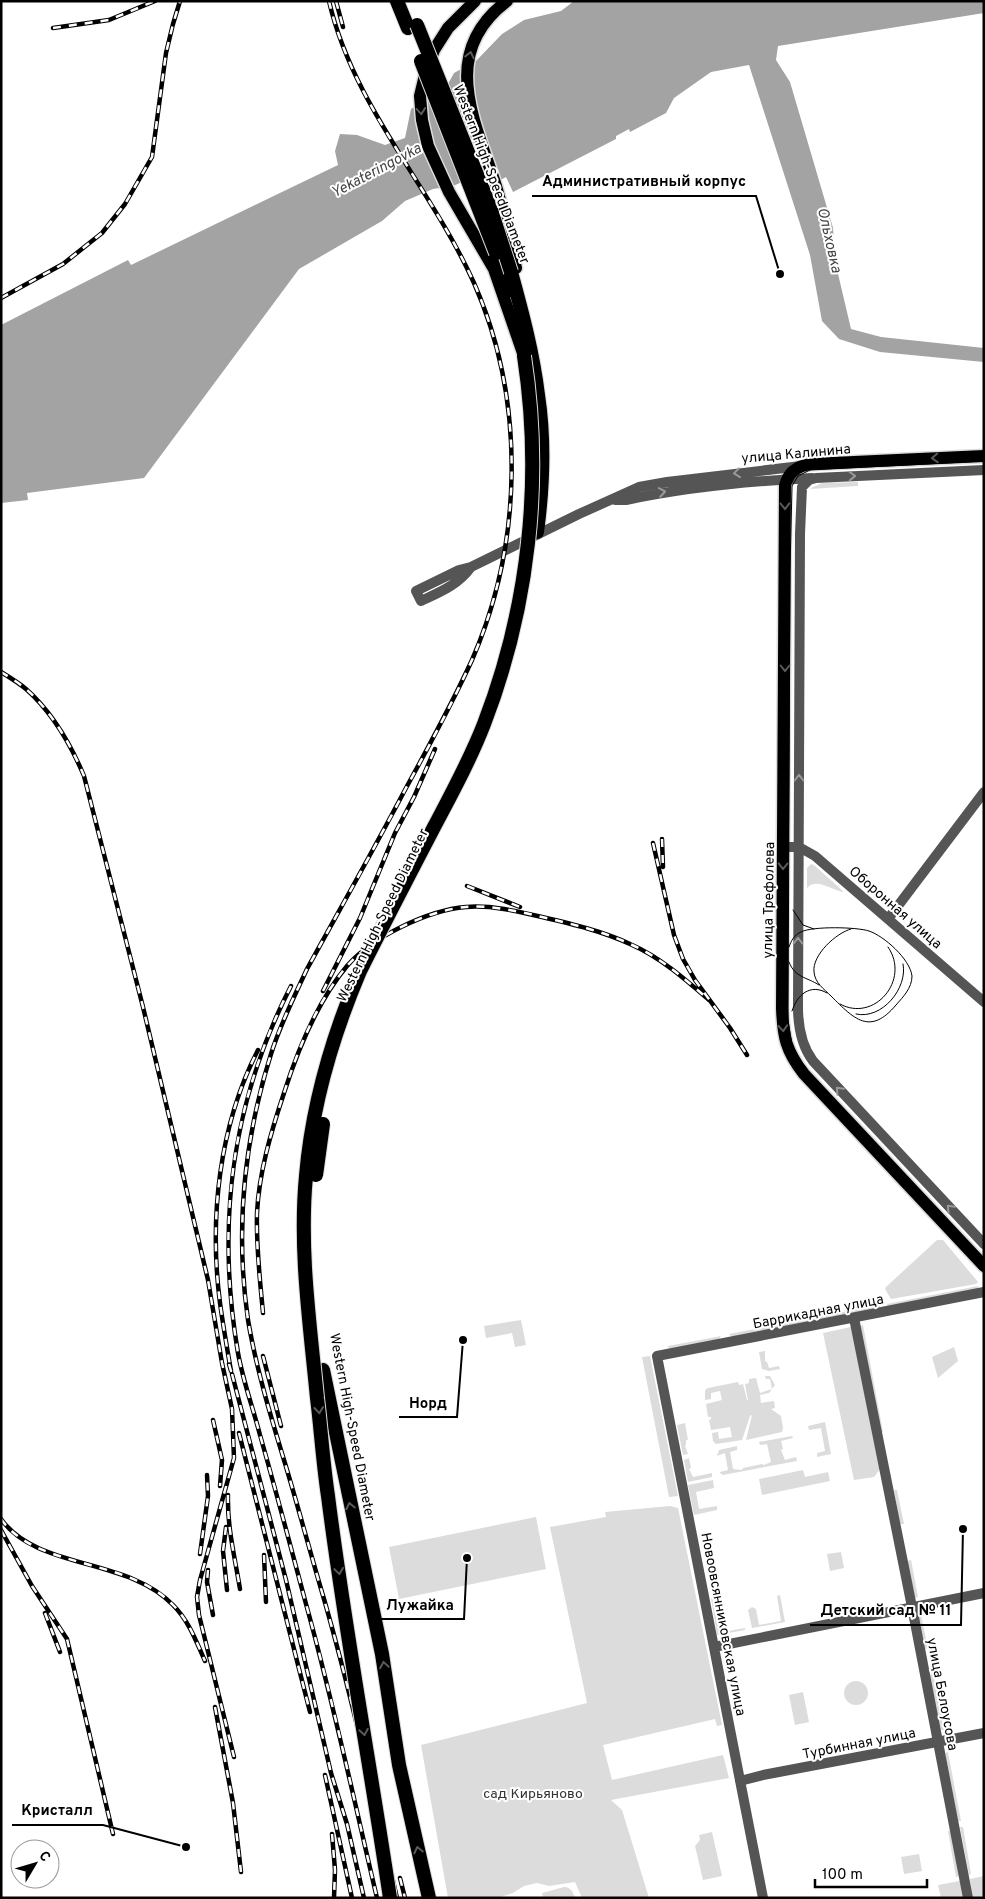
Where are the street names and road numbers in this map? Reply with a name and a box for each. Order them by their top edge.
street label: Western High-Speed Diameter [448,82,533,267]
street label: улица Калинина [741,441,851,468]
street label: Western High-Speed Diameter [334,826,433,1005]
street label: улица Трефолева [760,842,779,958]
street label: Оборонная улица [845,863,945,953]
street label: Баррикадная улица [751,1291,885,1334]
street label: Western High-Speed Diameter [325,1332,378,1523]
street label: Новоовсянниковская улица [696,1531,749,1717]
street label: улица Белоусова [922,1636,961,1752]
street label: Турбинная улица [801,1725,917,1764]

